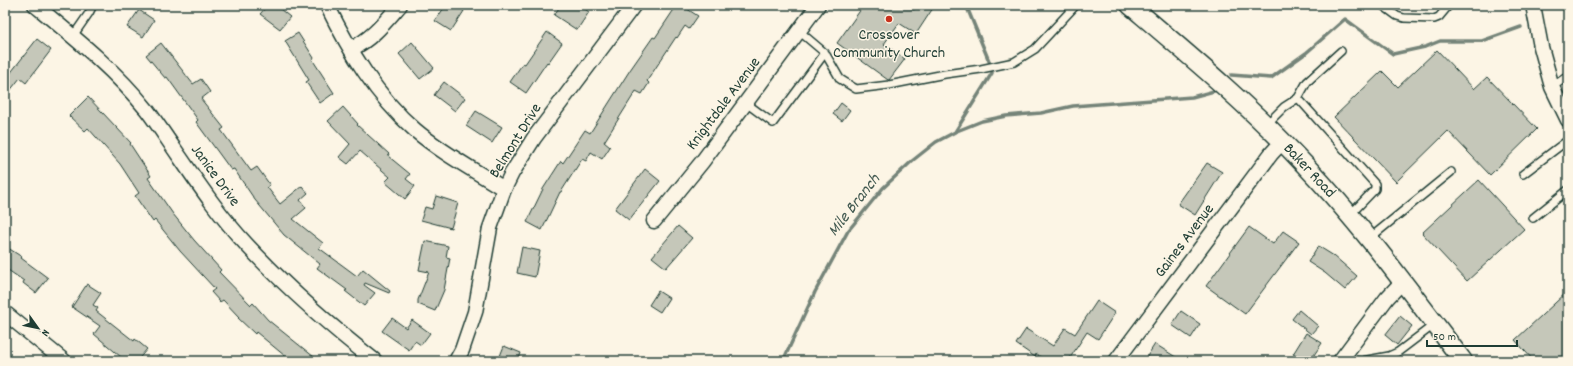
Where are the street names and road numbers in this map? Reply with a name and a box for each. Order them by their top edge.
street label: Knightdale Avenue [681,53,767,155]
street label: Belmont Drive [484,99,548,183]
street label: Baker Road [1277,138,1341,204]
street label: Janice Drive [185,140,245,212]
street label: Gaines Avenue [1150,199,1220,283]

